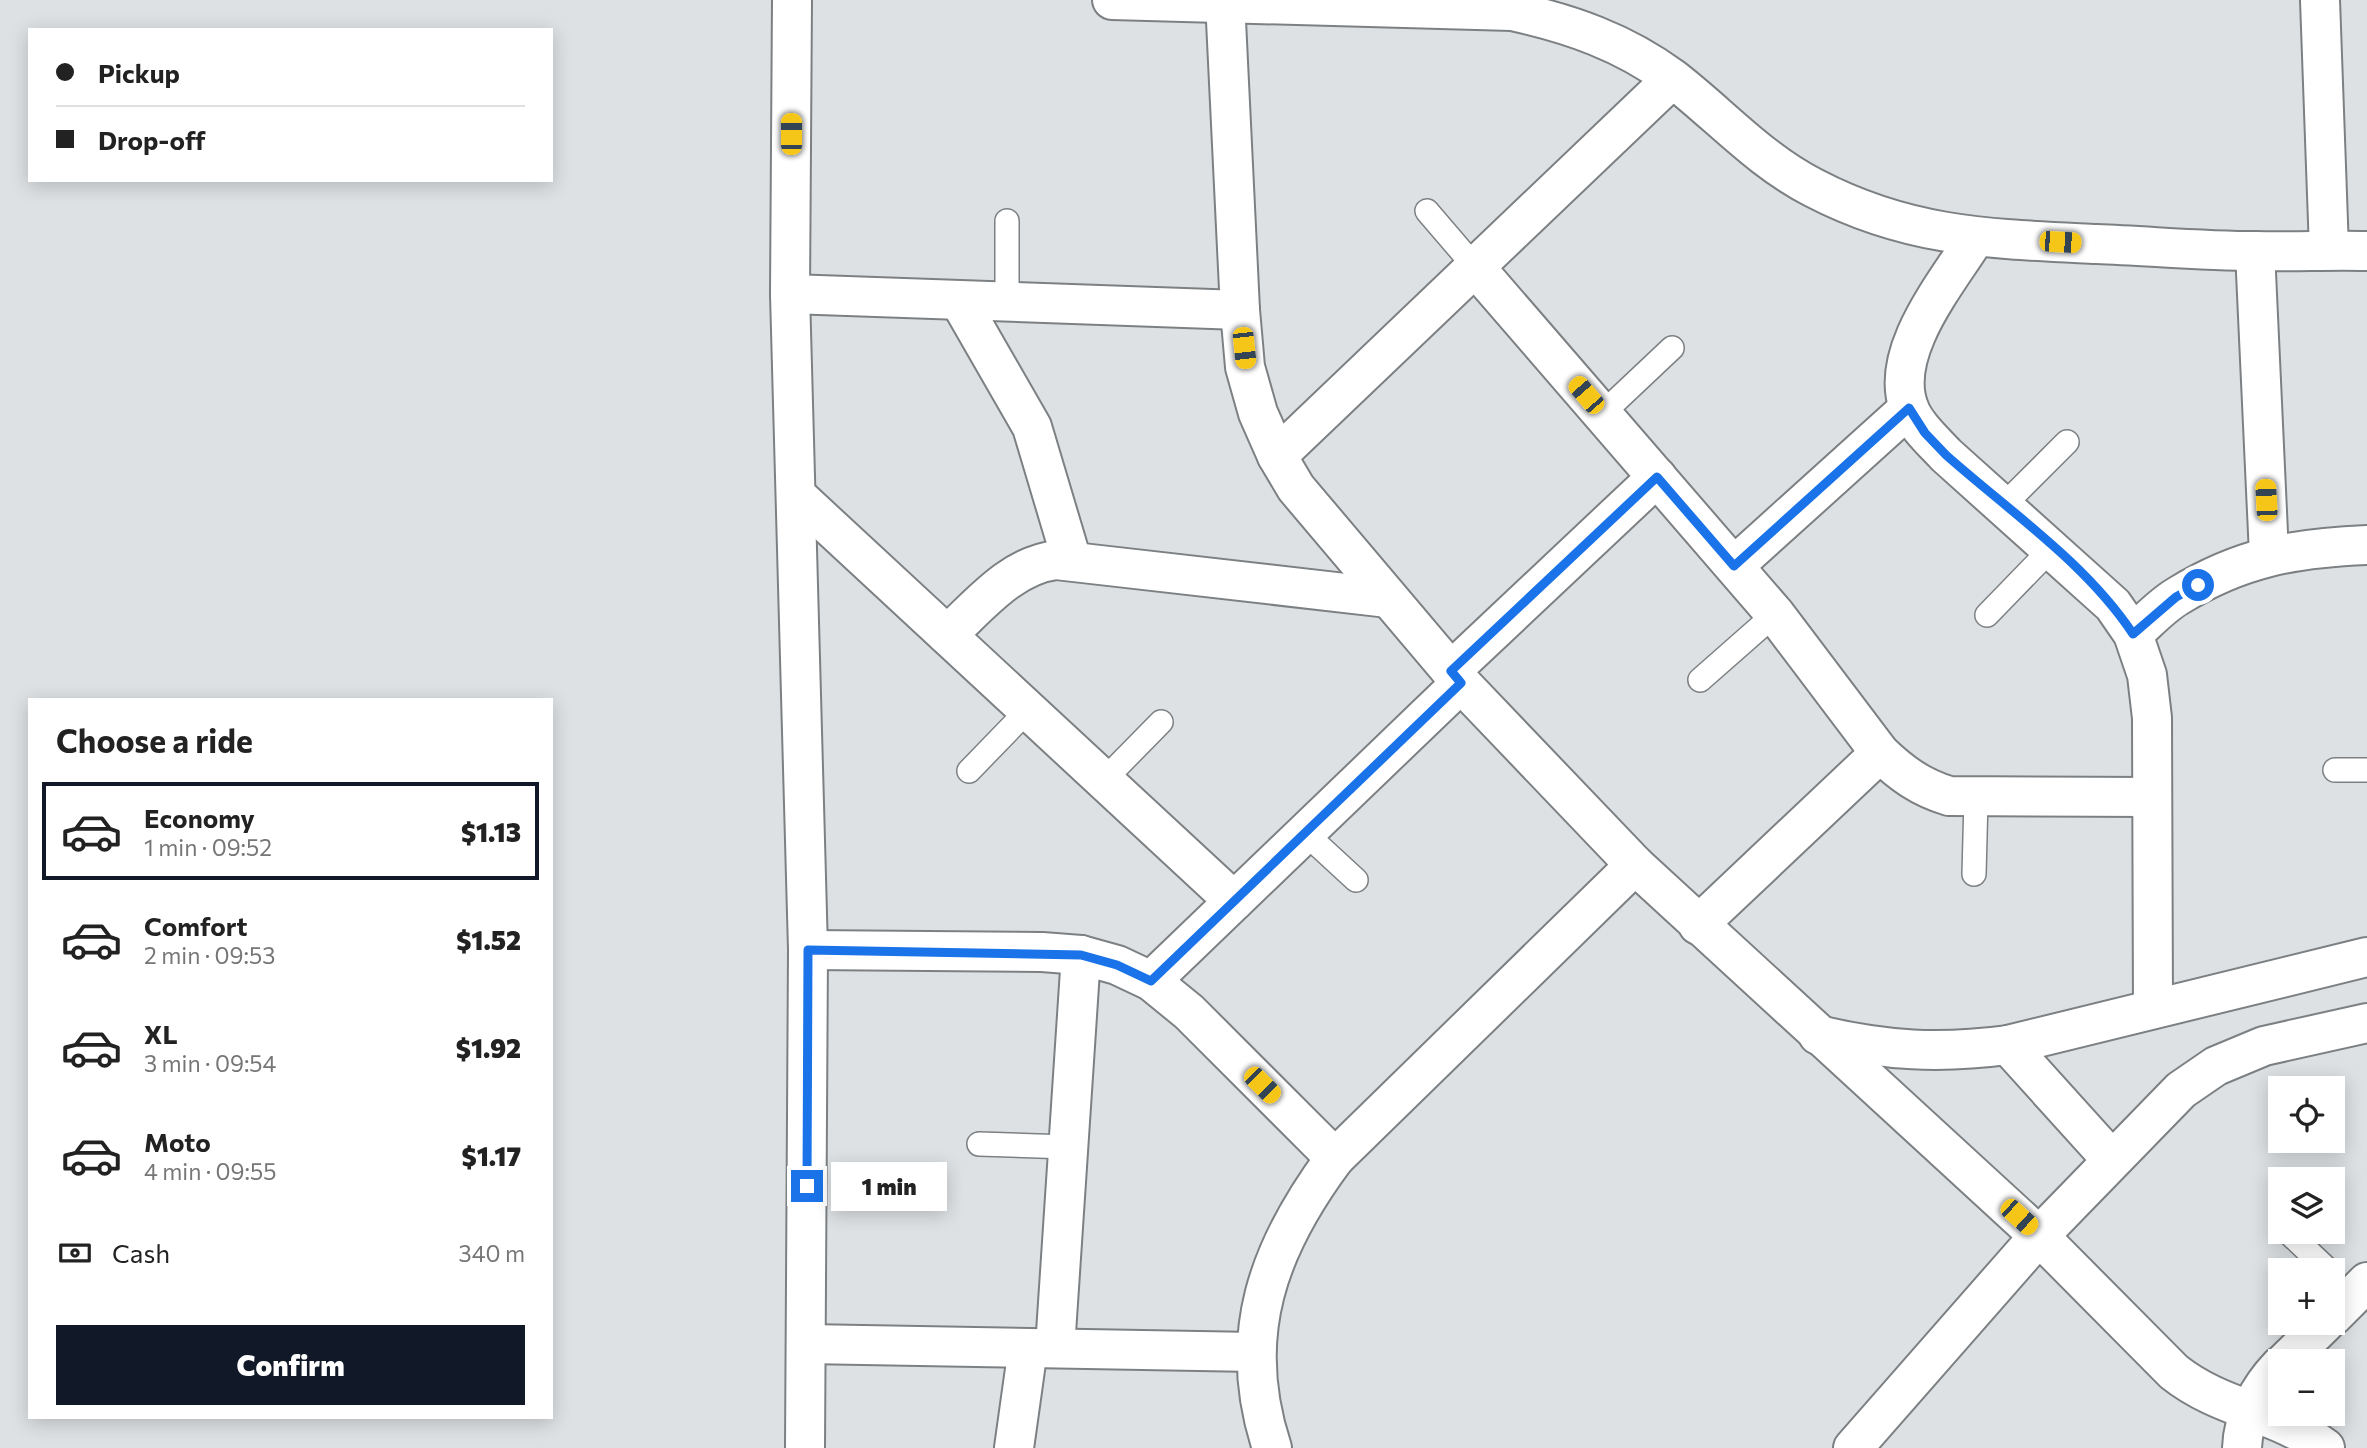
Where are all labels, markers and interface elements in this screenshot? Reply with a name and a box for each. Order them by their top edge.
text: Pickup [98,57,180,88]
car [781,113,802,155]
text: Drop-off [98,124,205,155]
car [2039,230,2082,254]
car [1232,326,1257,370]
car [1565,372,1608,418]
car [2255,478,2278,522]
route start [2182,569,2214,601]
text: Choose a ride [56,720,253,760]
icon: car [60,800,123,863]
text: Economy [144,802,255,833]
text: $1.13 [461,816,521,847]
text: 1 min · 09:52 [144,833,272,861]
icon: car [60,908,123,971]
text: Comfort [144,910,247,941]
text: $1.52 [456,924,521,955]
text: 2 min · 09:53 [144,941,275,969]
icon: car [60,1016,123,1079]
text: XL [144,1018,178,1049]
text: $1.92 [456,1032,521,1063]
text: 3 min · 09:54 [144,1049,276,1077]
car [1240,1063,1285,1107]
map controls [2268,1076,2345,1426]
button: locate [2268,1076,2345,1153]
icon: car [60,1124,123,1187]
text: Moto [144,1126,211,1157]
text: $1.17 [462,1140,521,1171]
text: 4 min · 09:55 [144,1157,276,1185]
callout: 1 min [832,1162,947,1210]
button: layers [2268,1167,2345,1244]
route end [791,1170,823,1202]
text: 1 min [861,1172,917,1200]
car [1997,1195,2042,1239]
icon: cash [56,1234,94,1272]
text: Cash [112,1237,170,1268]
text: 340 m [459,1239,525,1267]
button: + [2268,1258,2345,1335]
button: Confirm [56,1325,525,1405]
button: − [2268,1349,2345,1426]

